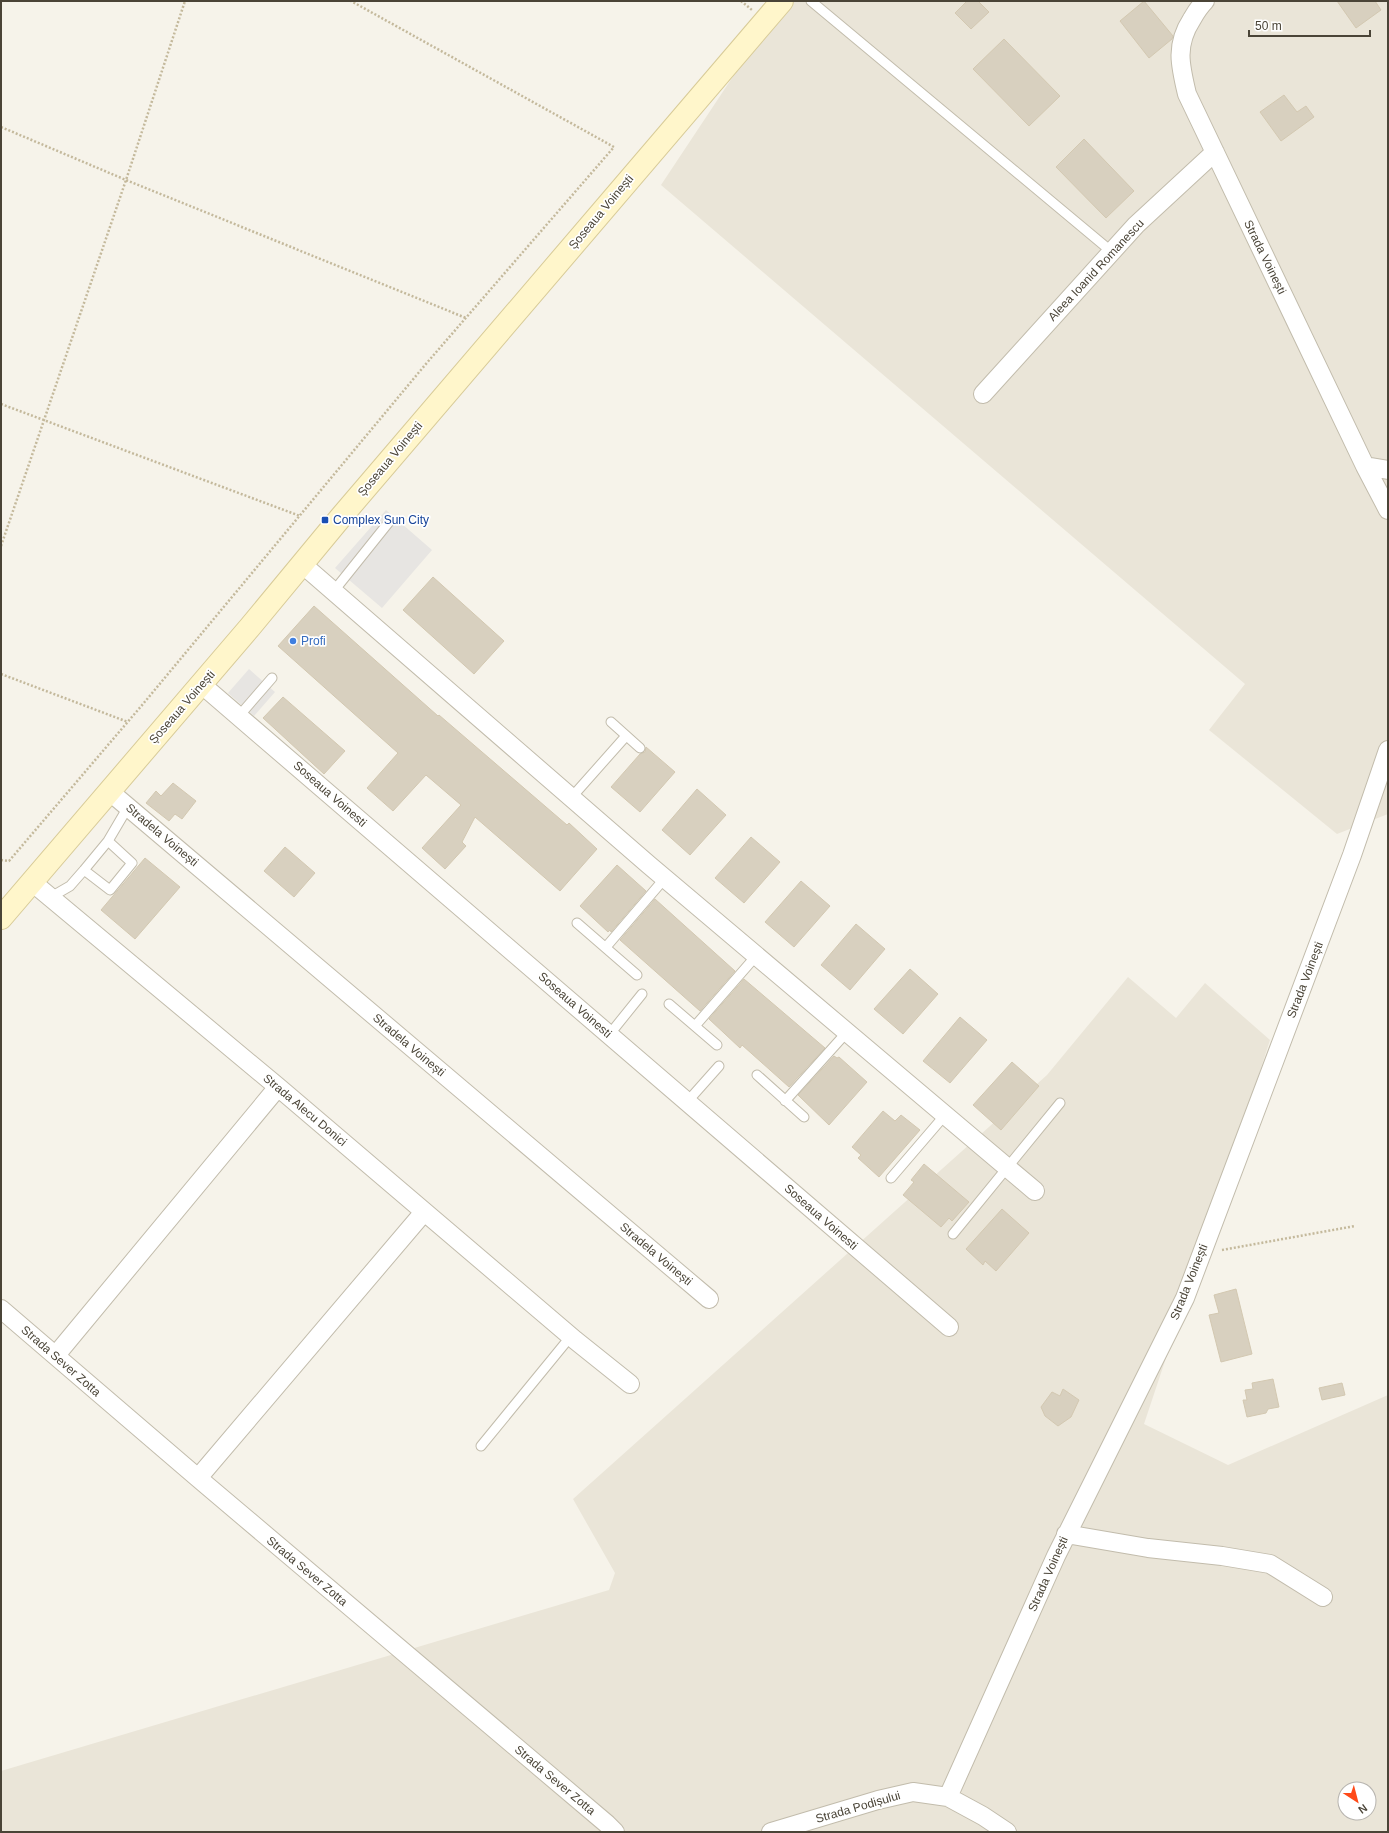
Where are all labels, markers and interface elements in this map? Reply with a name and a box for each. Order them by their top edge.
scale bar [1249,12,1370,38]
text: 50 m [1255,19,1282,33]
street label: Șoseaua Voinești [566,172,636,252]
street label: Aleea Ioanid Romanescu [1045,216,1147,324]
street label: Strada Voinești [1241,218,1289,296]
street label: Șoseaua Voinești [355,419,425,499]
place label: Complex Sun City [333,513,429,527]
marker: Complex Sun City [320,515,330,525]
place label: Profi [301,634,326,648]
marker: Profi [288,636,298,646]
street label: Șoseaua Voinești [146,667,218,747]
street label: Soseaua Voinesti [290,758,370,830]
street label: Stradela Voinești [123,801,201,869]
street label: Strada Voinești [1284,940,1326,1020]
street label: Soseaua Voinesti [535,969,615,1041]
street label: Stradela Voinești [370,1011,448,1079]
street label: Strada Alecu Donici [260,1071,350,1149]
street label: Soseaua Voinesti [781,1181,861,1253]
street label: Stradela Voinești [617,1220,695,1288]
street label: Strada Voinești [1167,1242,1211,1322]
street label: Strada Sever Zotta [18,1323,104,1400]
street label: Strada Sever Zotta [264,1533,350,1609]
street label: Strada Voinești [1025,1534,1071,1614]
street label: Strada Sever Zotta [512,1742,598,1818]
north arrow [1337,1781,1377,1821]
street label: Strada Podișului [814,1788,902,1826]
text: N [1356,1802,1370,1816]

